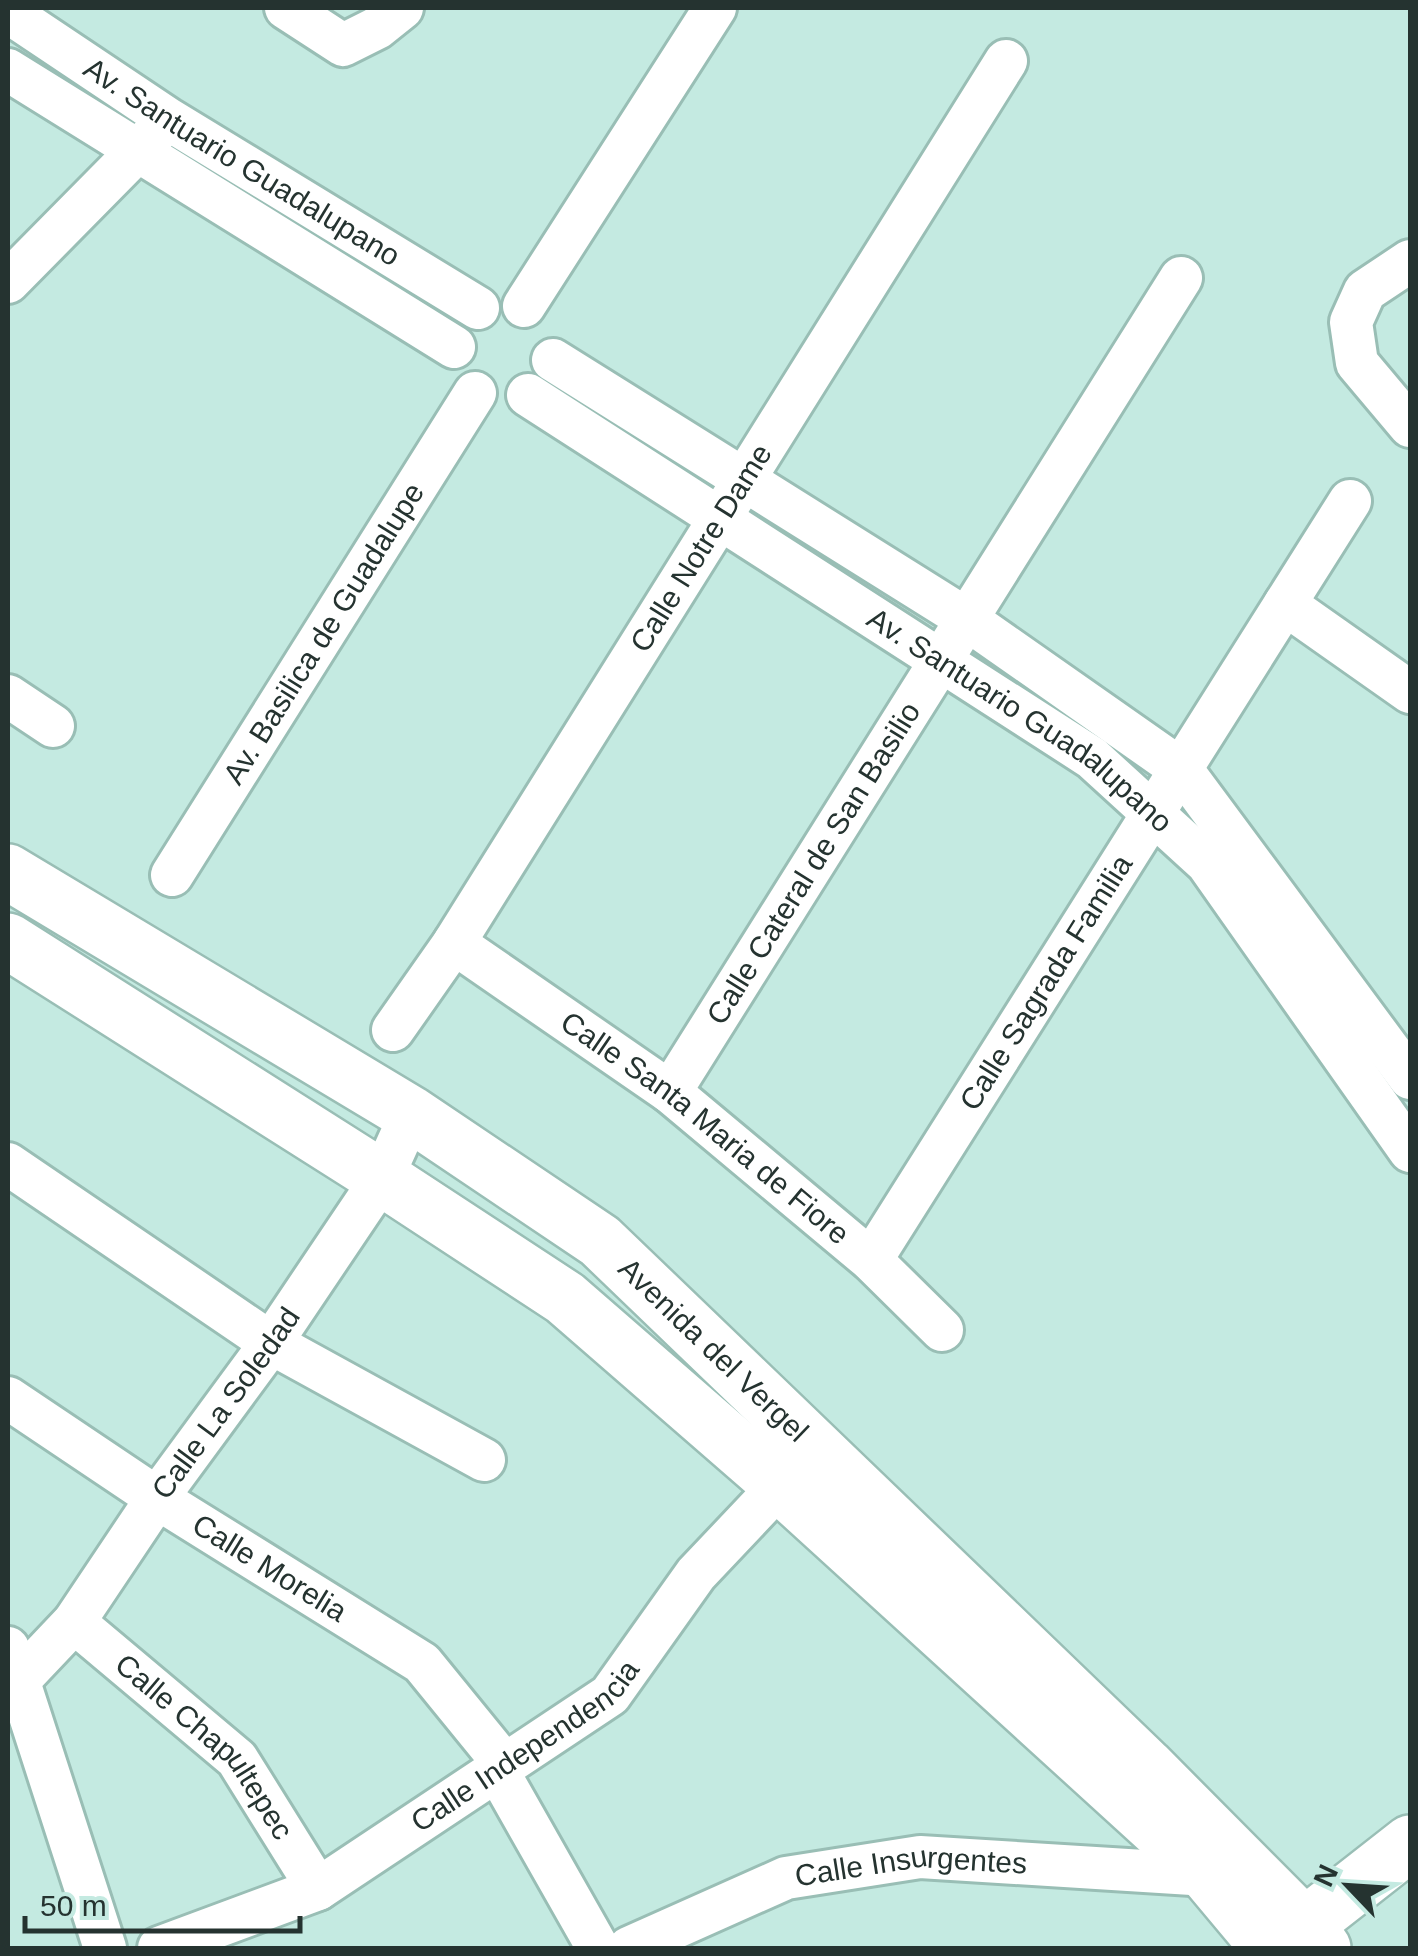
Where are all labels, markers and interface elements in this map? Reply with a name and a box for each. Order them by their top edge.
street label: Av. Santuario Guadalupano [78,51,406,272]
street label: Calle Notre Dame [623,438,778,658]
street label: Av. Basilica de Guadalupe [216,477,430,790]
street label: Av. Santuario Guadalupano [862,601,1179,839]
street label: Calle Cateral de San Basilio [700,696,926,1030]
street label: Calle Sagrada Familia [953,848,1139,1116]
street label: Calle Santa Maria de Fiore [555,1005,856,1251]
street label: Avenida del Vergel [612,1251,815,1448]
street label: Calle La Soledad [145,1301,306,1505]
street label: Calle Morelia [187,1507,353,1628]
street label: Calle Chapultepec [109,1647,300,1845]
street label: Calle Independencia [405,1653,646,1838]
north arrow [1298,1836,1398,1936]
street label: Calle Insurgentes [793,1839,1028,1892]
text: N [1307,1860,1344,1891]
scale bar [25,1871,300,1933]
text: 50 m [40,1889,107,1922]

